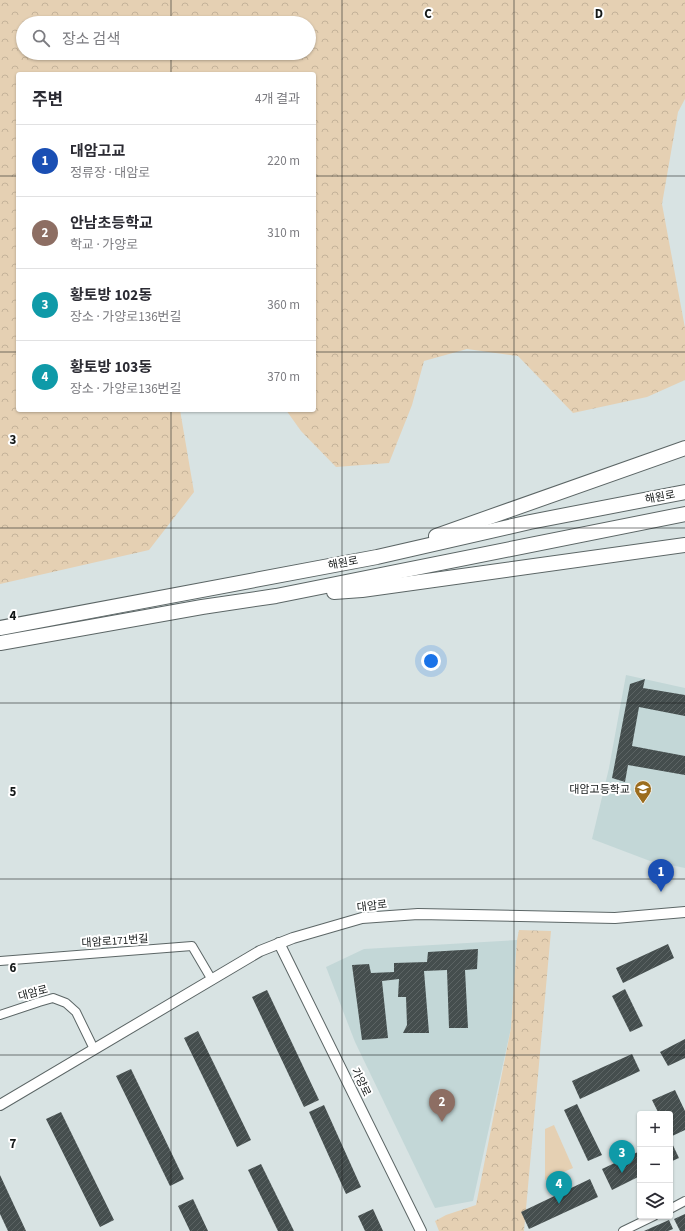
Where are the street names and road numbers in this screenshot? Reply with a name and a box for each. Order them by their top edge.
street label: 해원로 [644,487,676,507]
street label: 해원로 [327,553,359,573]
street label: 대암로 [356,897,388,915]
street label: 대암로171번길 [81,931,149,951]
street label: 대암로 [16,982,50,1004]
street label: 가양로 [348,1065,374,1099]

